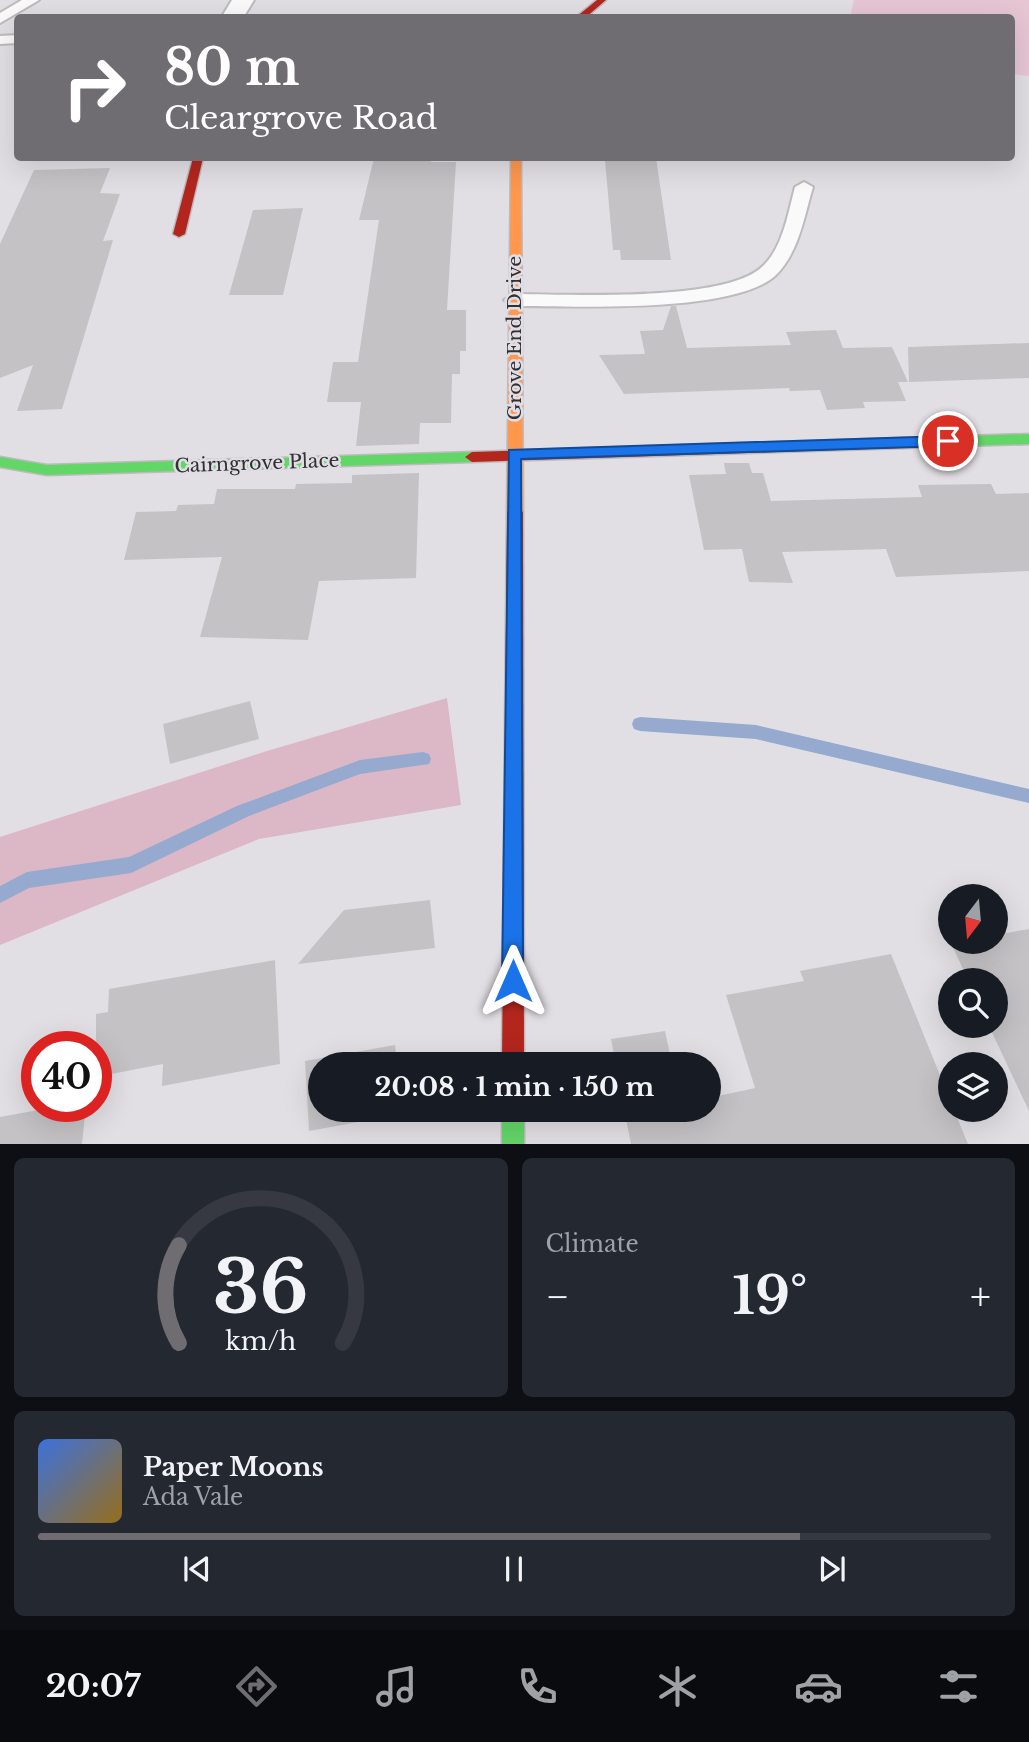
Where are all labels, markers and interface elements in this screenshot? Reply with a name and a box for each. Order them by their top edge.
text: 80 m [164,37,299,98]
icon: right [49,42,140,133]
text: Cleargrove Road [164,98,437,138]
street label: Grove End Drive [503,256,526,420]
pin [918,411,978,471]
icon: arrive [929,422,967,460]
street label: Cairngrove Place [174,449,340,477]
north arrow [938,884,1008,954]
map controls [938,884,1008,1122]
position arrow [476,944,550,1018]
button: search [938,968,1008,1038]
speed limit sign: 40 [21,1031,112,1122]
button: layers [938,1052,1008,1122]
text: 20:08 · 1 min · 150 m [375,1071,654,1103]
text: Climate [546,1230,639,1258]
text: 36 [213,1243,308,1334]
text: 19° [732,1264,807,1328]
text: − [546,1273,570,1320]
text: + [970,1273,991,1320]
text: km/h [225,1326,296,1357]
text: Paper Moons [143,1451,324,1483]
text: Ada Vale [143,1483,243,1511]
icon: previous [178,1550,216,1588]
icon: pause [495,1550,533,1588]
icon: next [813,1550,851,1588]
icon: directions [232,1662,281,1711]
icon: music [372,1662,421,1711]
icon: phone [513,1662,562,1711]
icon: climate [653,1662,702,1711]
icon: car [794,1662,843,1711]
icon: filters [934,1662,983,1711]
text: 20:07 [46,1666,140,1706]

